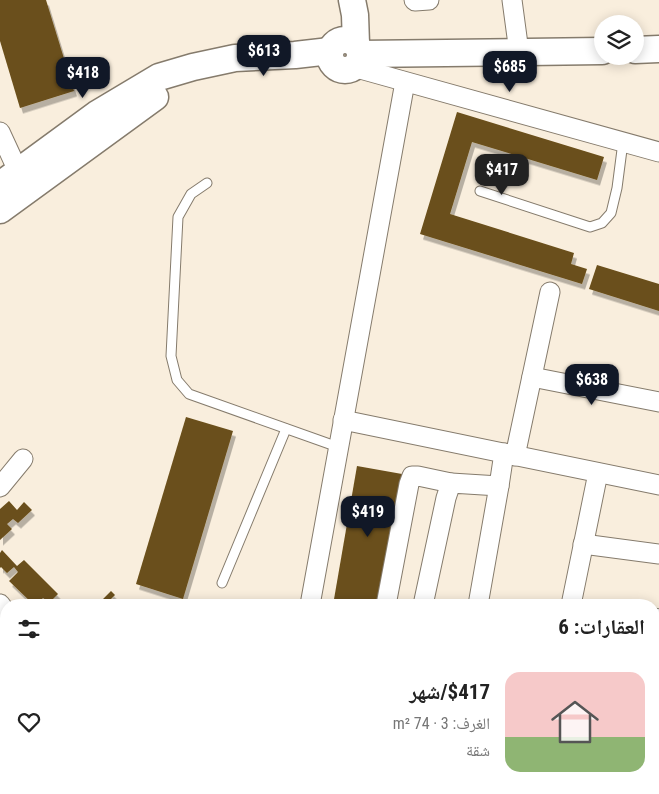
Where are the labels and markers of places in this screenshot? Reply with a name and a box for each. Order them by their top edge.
pin: $613 [234,34,294,77]
pin: $685 [480,51,540,93]
pin: $418 [53,56,113,99]
pin: $417 [472,154,532,196]
pin: $638 [562,364,622,406]
pin: $419 [338,496,398,538]

